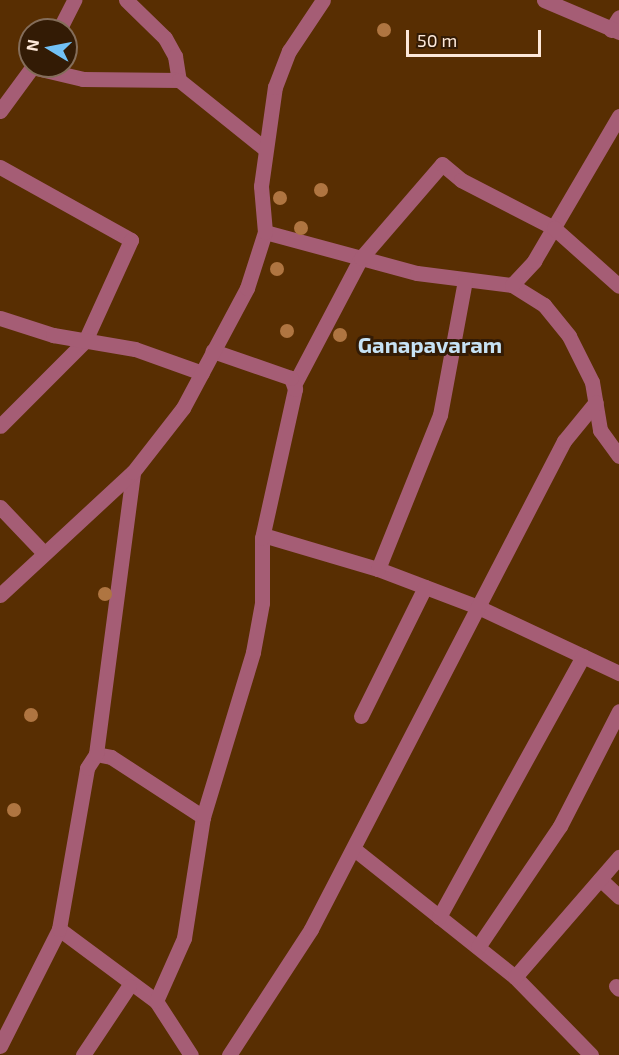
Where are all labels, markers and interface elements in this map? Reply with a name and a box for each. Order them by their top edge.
north arrow [18,18,78,78]
scale bar [409,18,544,56]
text: 50 m [417,29,457,51]
text: N [21,38,42,52]
district label: Ganapavaram [358,332,502,358]

